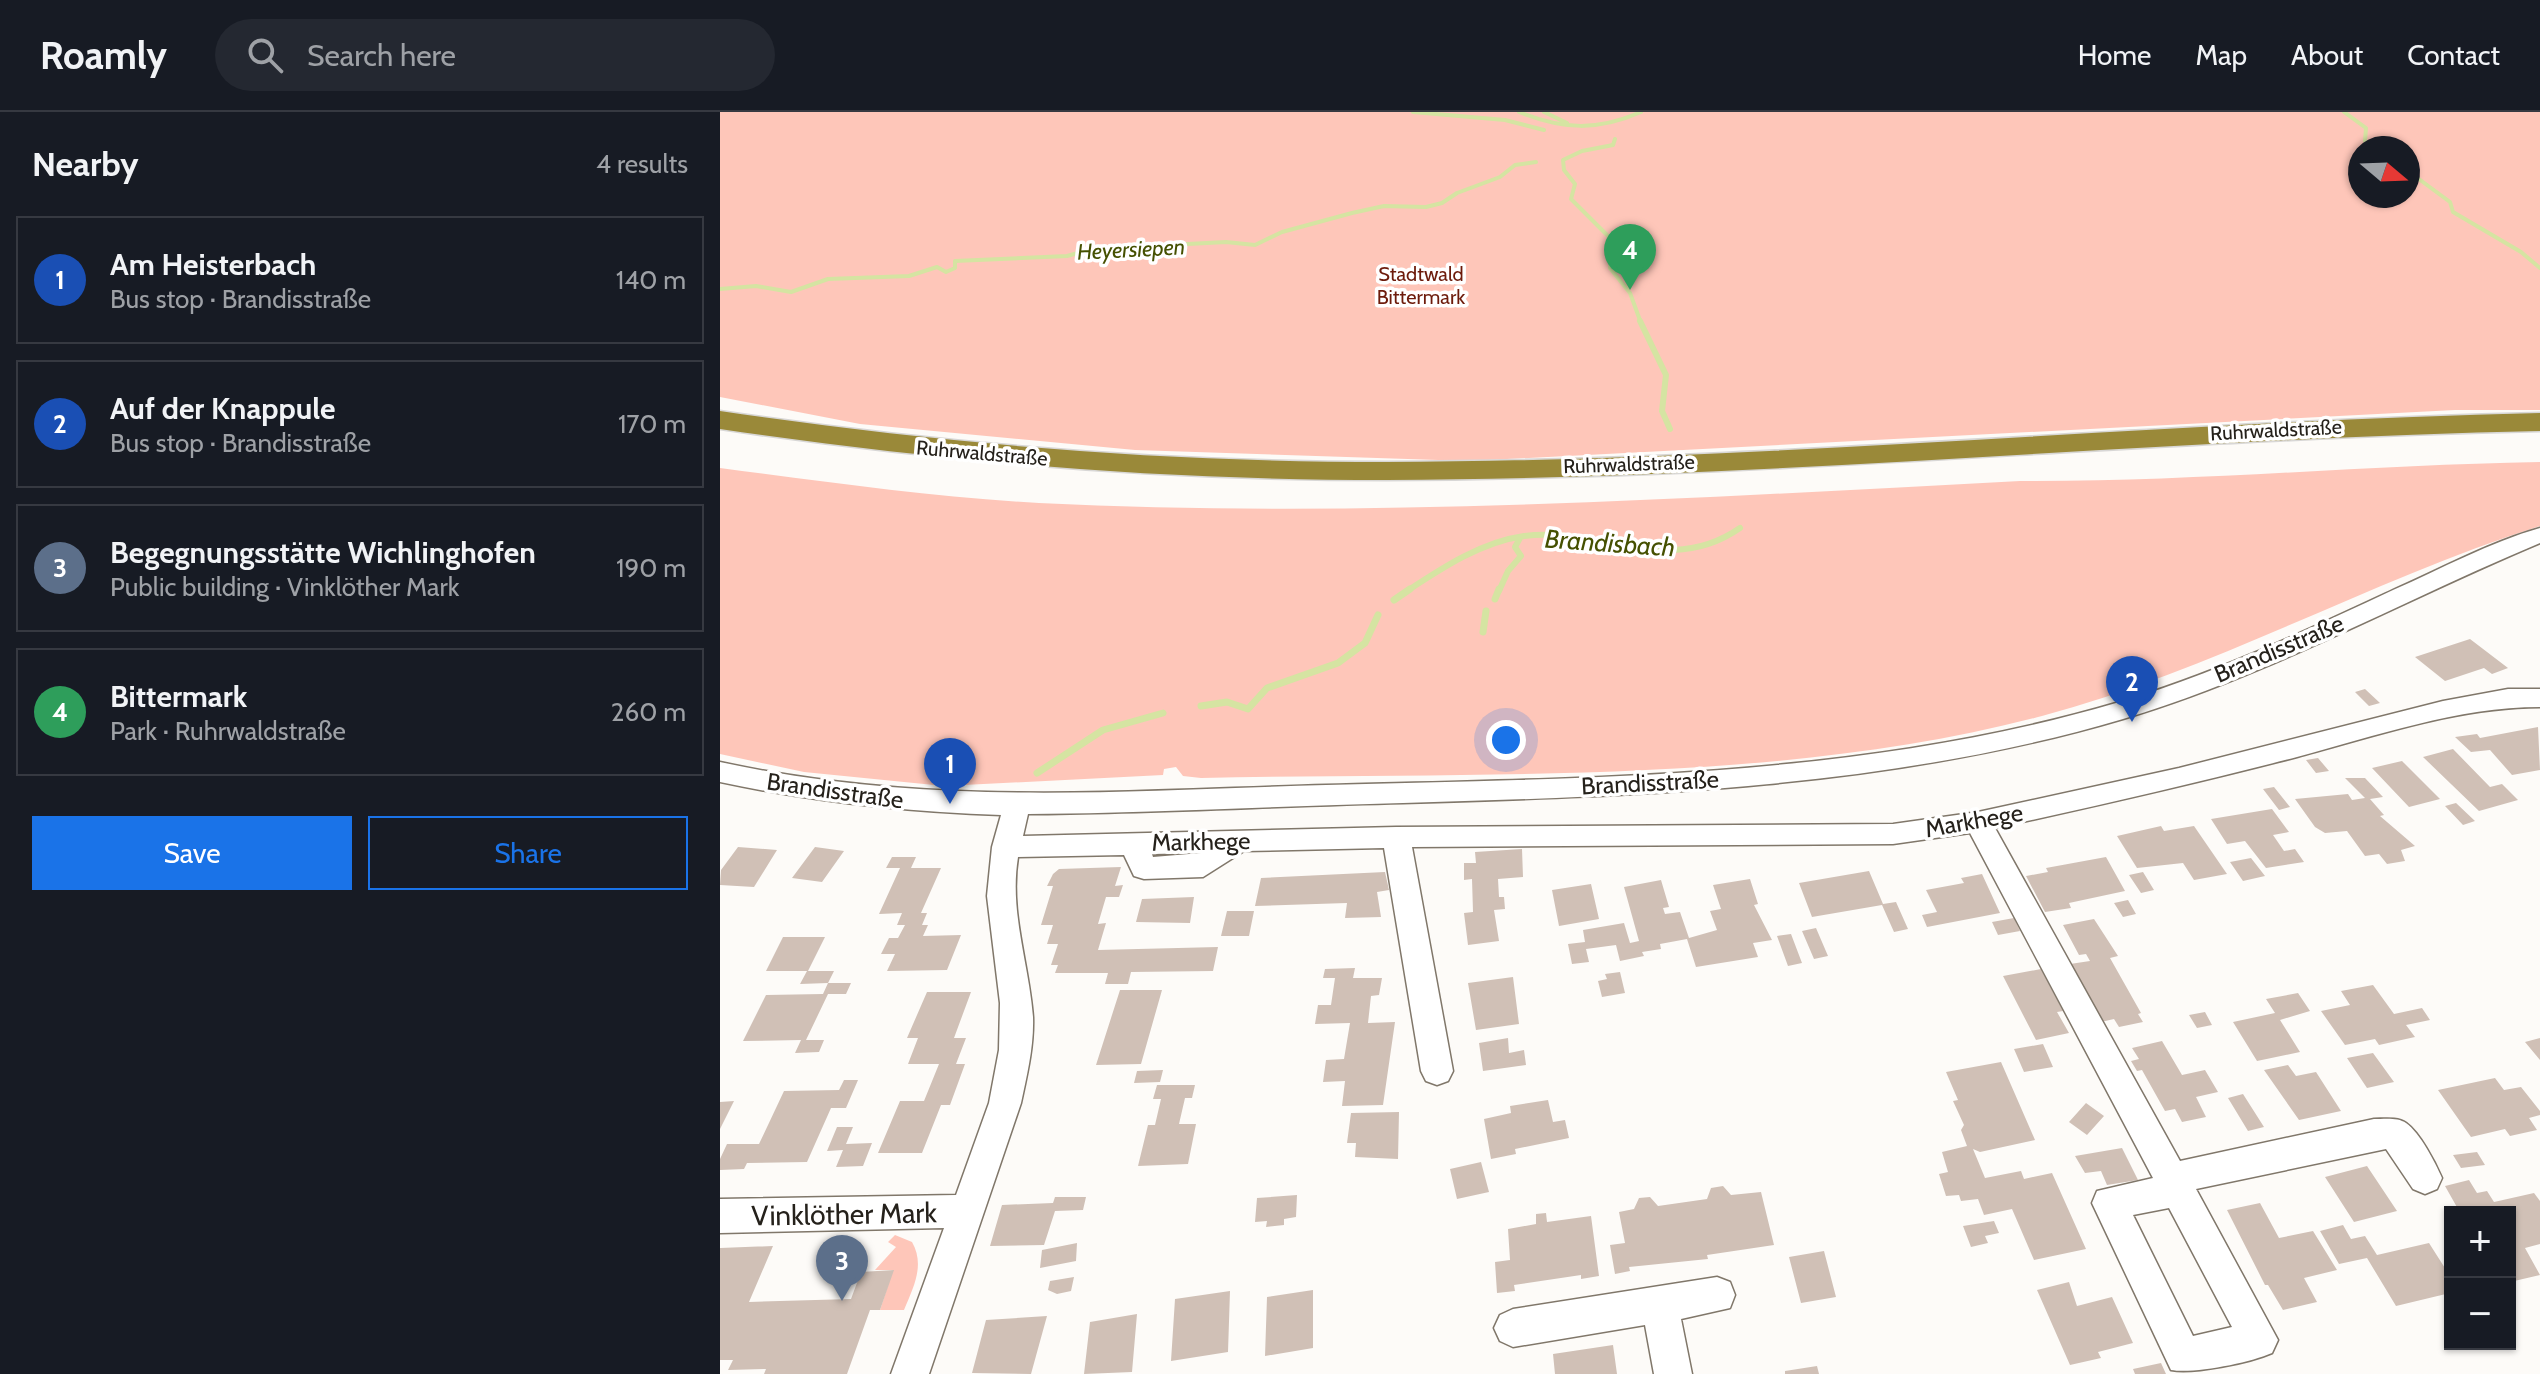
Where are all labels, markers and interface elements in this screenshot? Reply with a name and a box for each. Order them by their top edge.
search box [215,19,775,91]
text: Roamly [40,32,167,79]
icon: search [243,33,287,77]
text: Search here [307,37,456,74]
text: Home [2078,38,2151,72]
text: Map [2195,38,2247,72]
text: About [2291,38,2363,72]
text: Contact [2407,38,2500,72]
north arrow [2348,136,2420,208]
text: Nearby [32,143,139,185]
text: 4 results [596,148,688,180]
pin: 4 [1604,224,1656,290]
water label: Heyersiepen [1076,233,1186,266]
text: Am Heisterbach [110,246,316,283]
park label: Stadtwald Bittermark [1377,262,1465,309]
text: 1 [55,264,65,296]
text: 140 m [616,264,686,296]
text: Bus stop · Brandisstraße [110,283,371,315]
text: Auf der Knappule [110,390,335,427]
text: 2 [53,408,67,440]
text: 170 m [618,408,686,440]
street label: Ruhrwaldstraße [2210,415,2342,445]
text: Bus stop · Brandisstraße [110,427,371,459]
street label: Ruhrwaldstraße [915,435,1049,471]
street label: Ruhrwaldstraße [1563,450,1695,478]
water label: Brandisbach [1544,522,1676,564]
text: Begegnungsstätte Wichlinghofen [110,534,536,571]
text: 3 [53,552,67,584]
text: 190 m [616,552,686,584]
text: Public building · Vinklöther Mark [110,571,459,603]
street label: Brandisstraße [2210,608,2348,689]
pin: 2 [2106,656,2158,722]
text: Bittermark [110,678,247,715]
text: 4 [52,696,68,728]
text: 260 m [611,696,686,728]
text: Park · Ruhrwaldstraße [110,715,346,747]
your location [1486,720,1526,760]
pin: 1 [924,738,976,804]
street label: Brandisstraße [1580,764,1720,801]
street label: Brandisstraße [765,767,905,814]
street label: Markhege [1923,798,2025,843]
button: Save [32,816,352,890]
button: Share [368,816,688,890]
street label: Markhege [1151,826,1251,857]
street label: Vinklöther Mark [751,1195,938,1233]
map controls [2444,1206,2516,1350]
button: + [2444,1206,2516,1278]
pin: 3 [816,1235,868,1301]
button: − [2444,1278,2516,1350]

